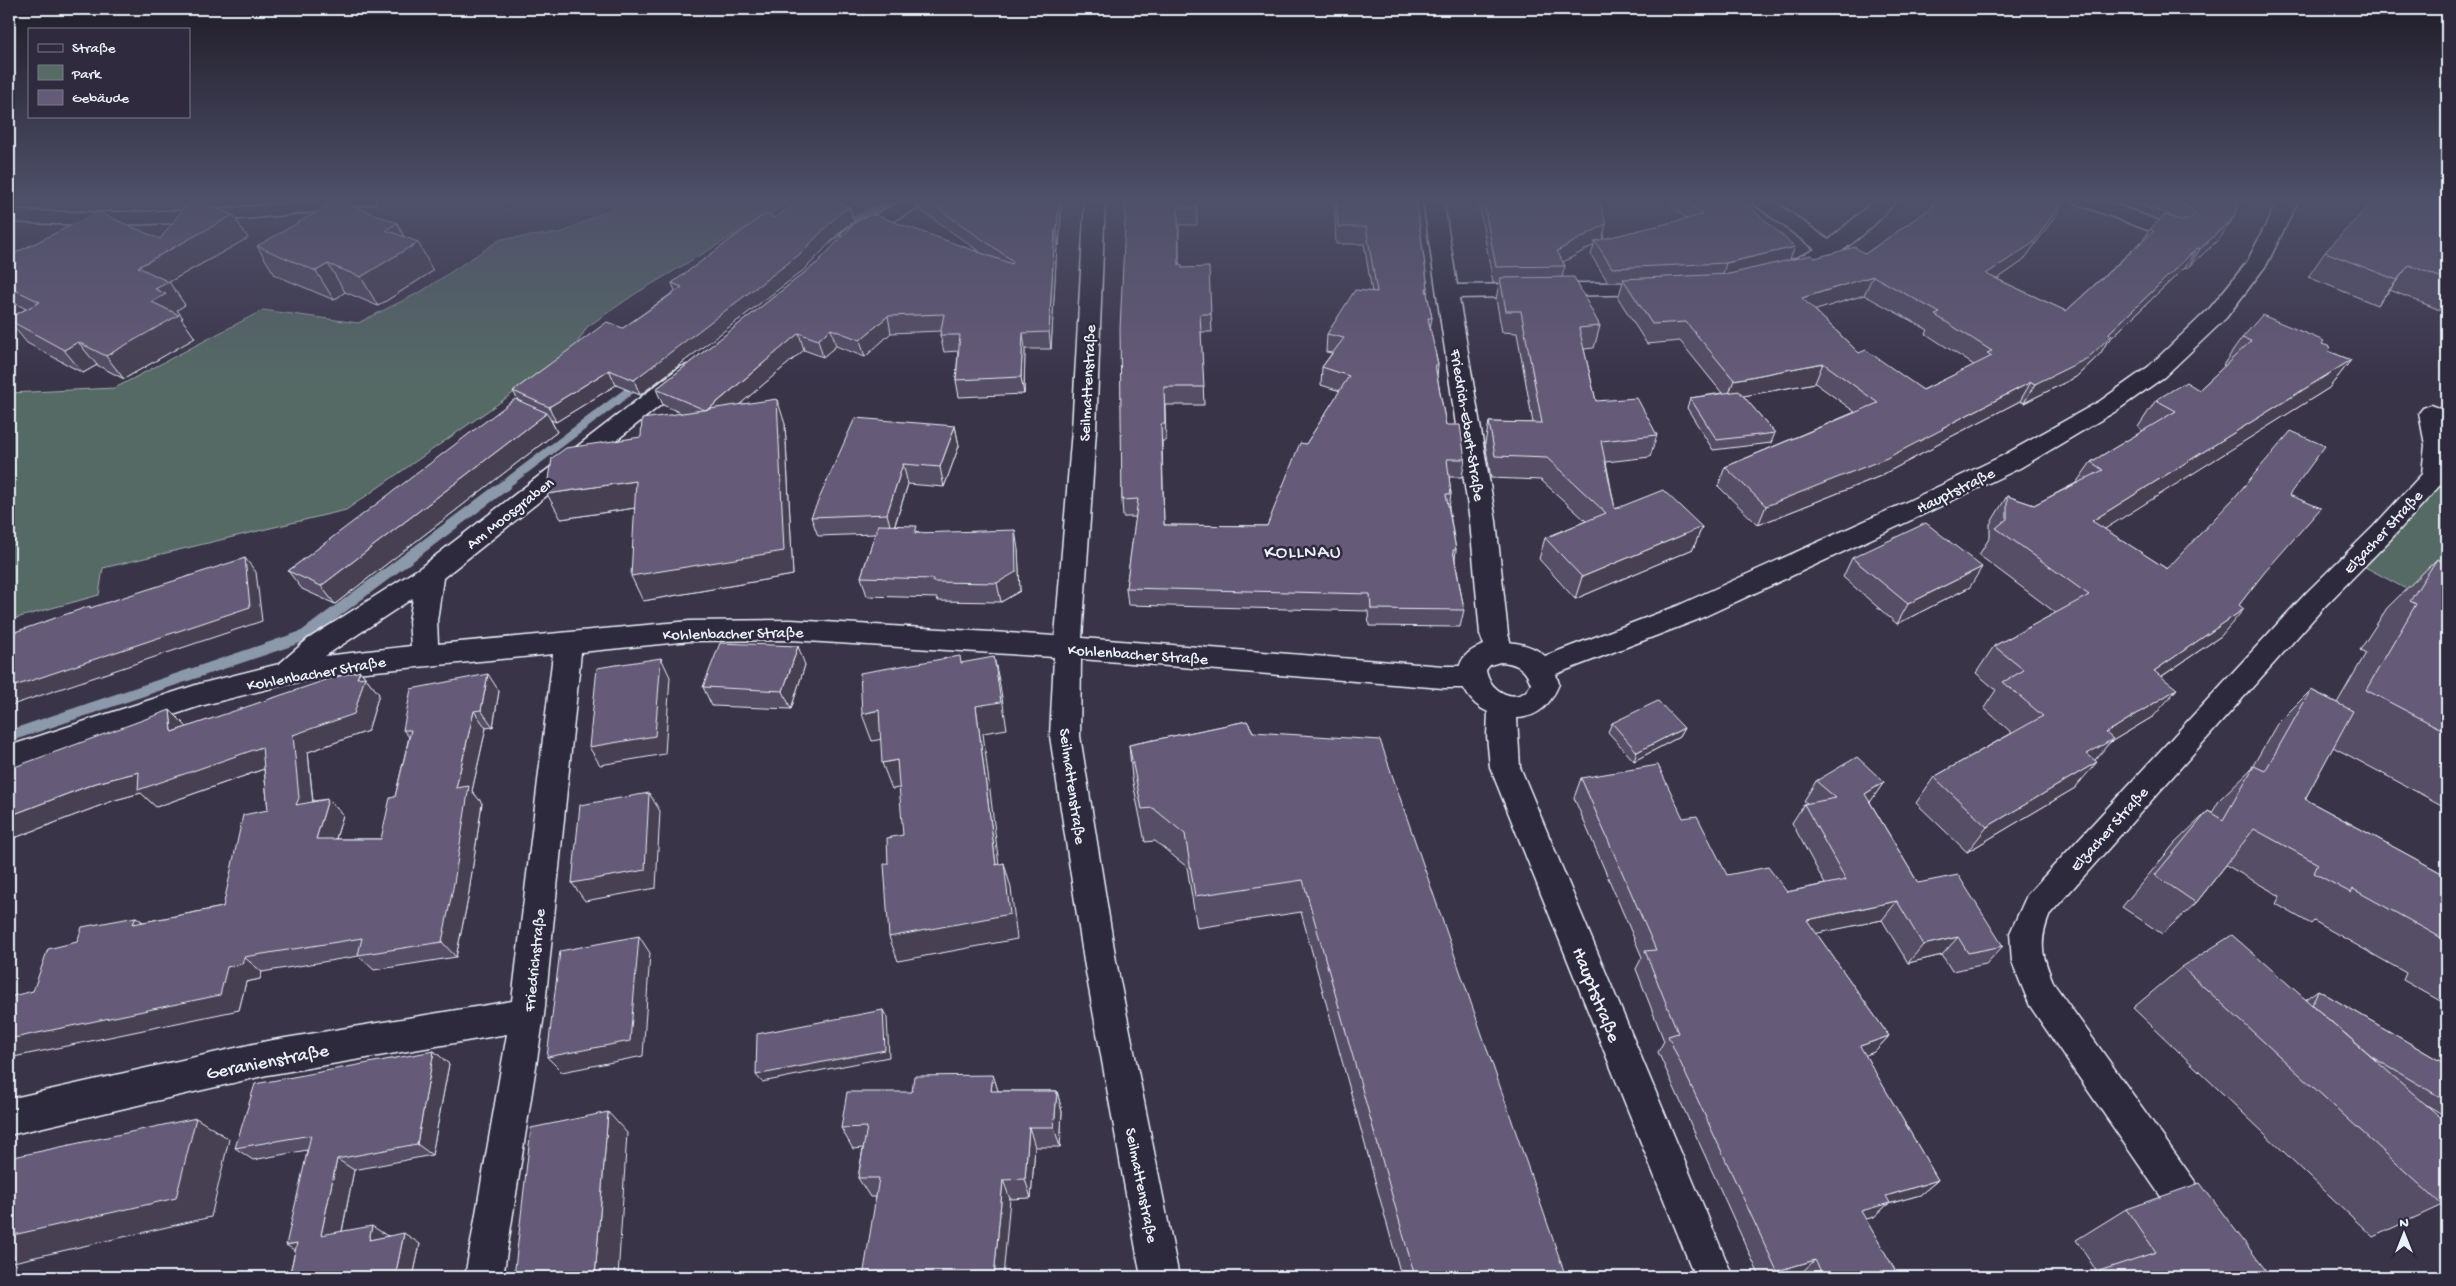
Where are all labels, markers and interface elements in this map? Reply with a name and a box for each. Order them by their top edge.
legend [28,28,190,118]
text: Straße [72,40,116,58]
text: Park [71,66,102,84]
text: Gebäude [72,90,129,108]
street label: Seilmattenstraße [1077,324,1102,442]
street label: Friedrich-Ebert-Straße [1444,347,1487,504]
street label: Hauptstraße [1914,465,2000,519]
street label: Am Moosgraben [463,474,559,555]
street label: Elzacher Straße [2341,487,2429,579]
district label: KOLLNAU [1264,542,1342,565]
street label: Kohlenbacher Straße [663,625,804,646]
street label: Kohlenbacher Straße [1067,642,1209,671]
street label: Kohlenbacher Straße [246,654,388,697]
street label: Seilmattenstraße [1053,727,1088,846]
street label: Elzacher Straße [2068,783,2154,877]
street label: Friedrichstraße [522,907,551,1014]
street label: Hauptstraße [1565,944,1624,1047]
street label: Geranienstraße [204,1040,331,1087]
street label: Seilmattenstraße [1119,1127,1160,1246]
north arrow [2378,1208,2428,1258]
text: N [2399,1215,2409,1232]

